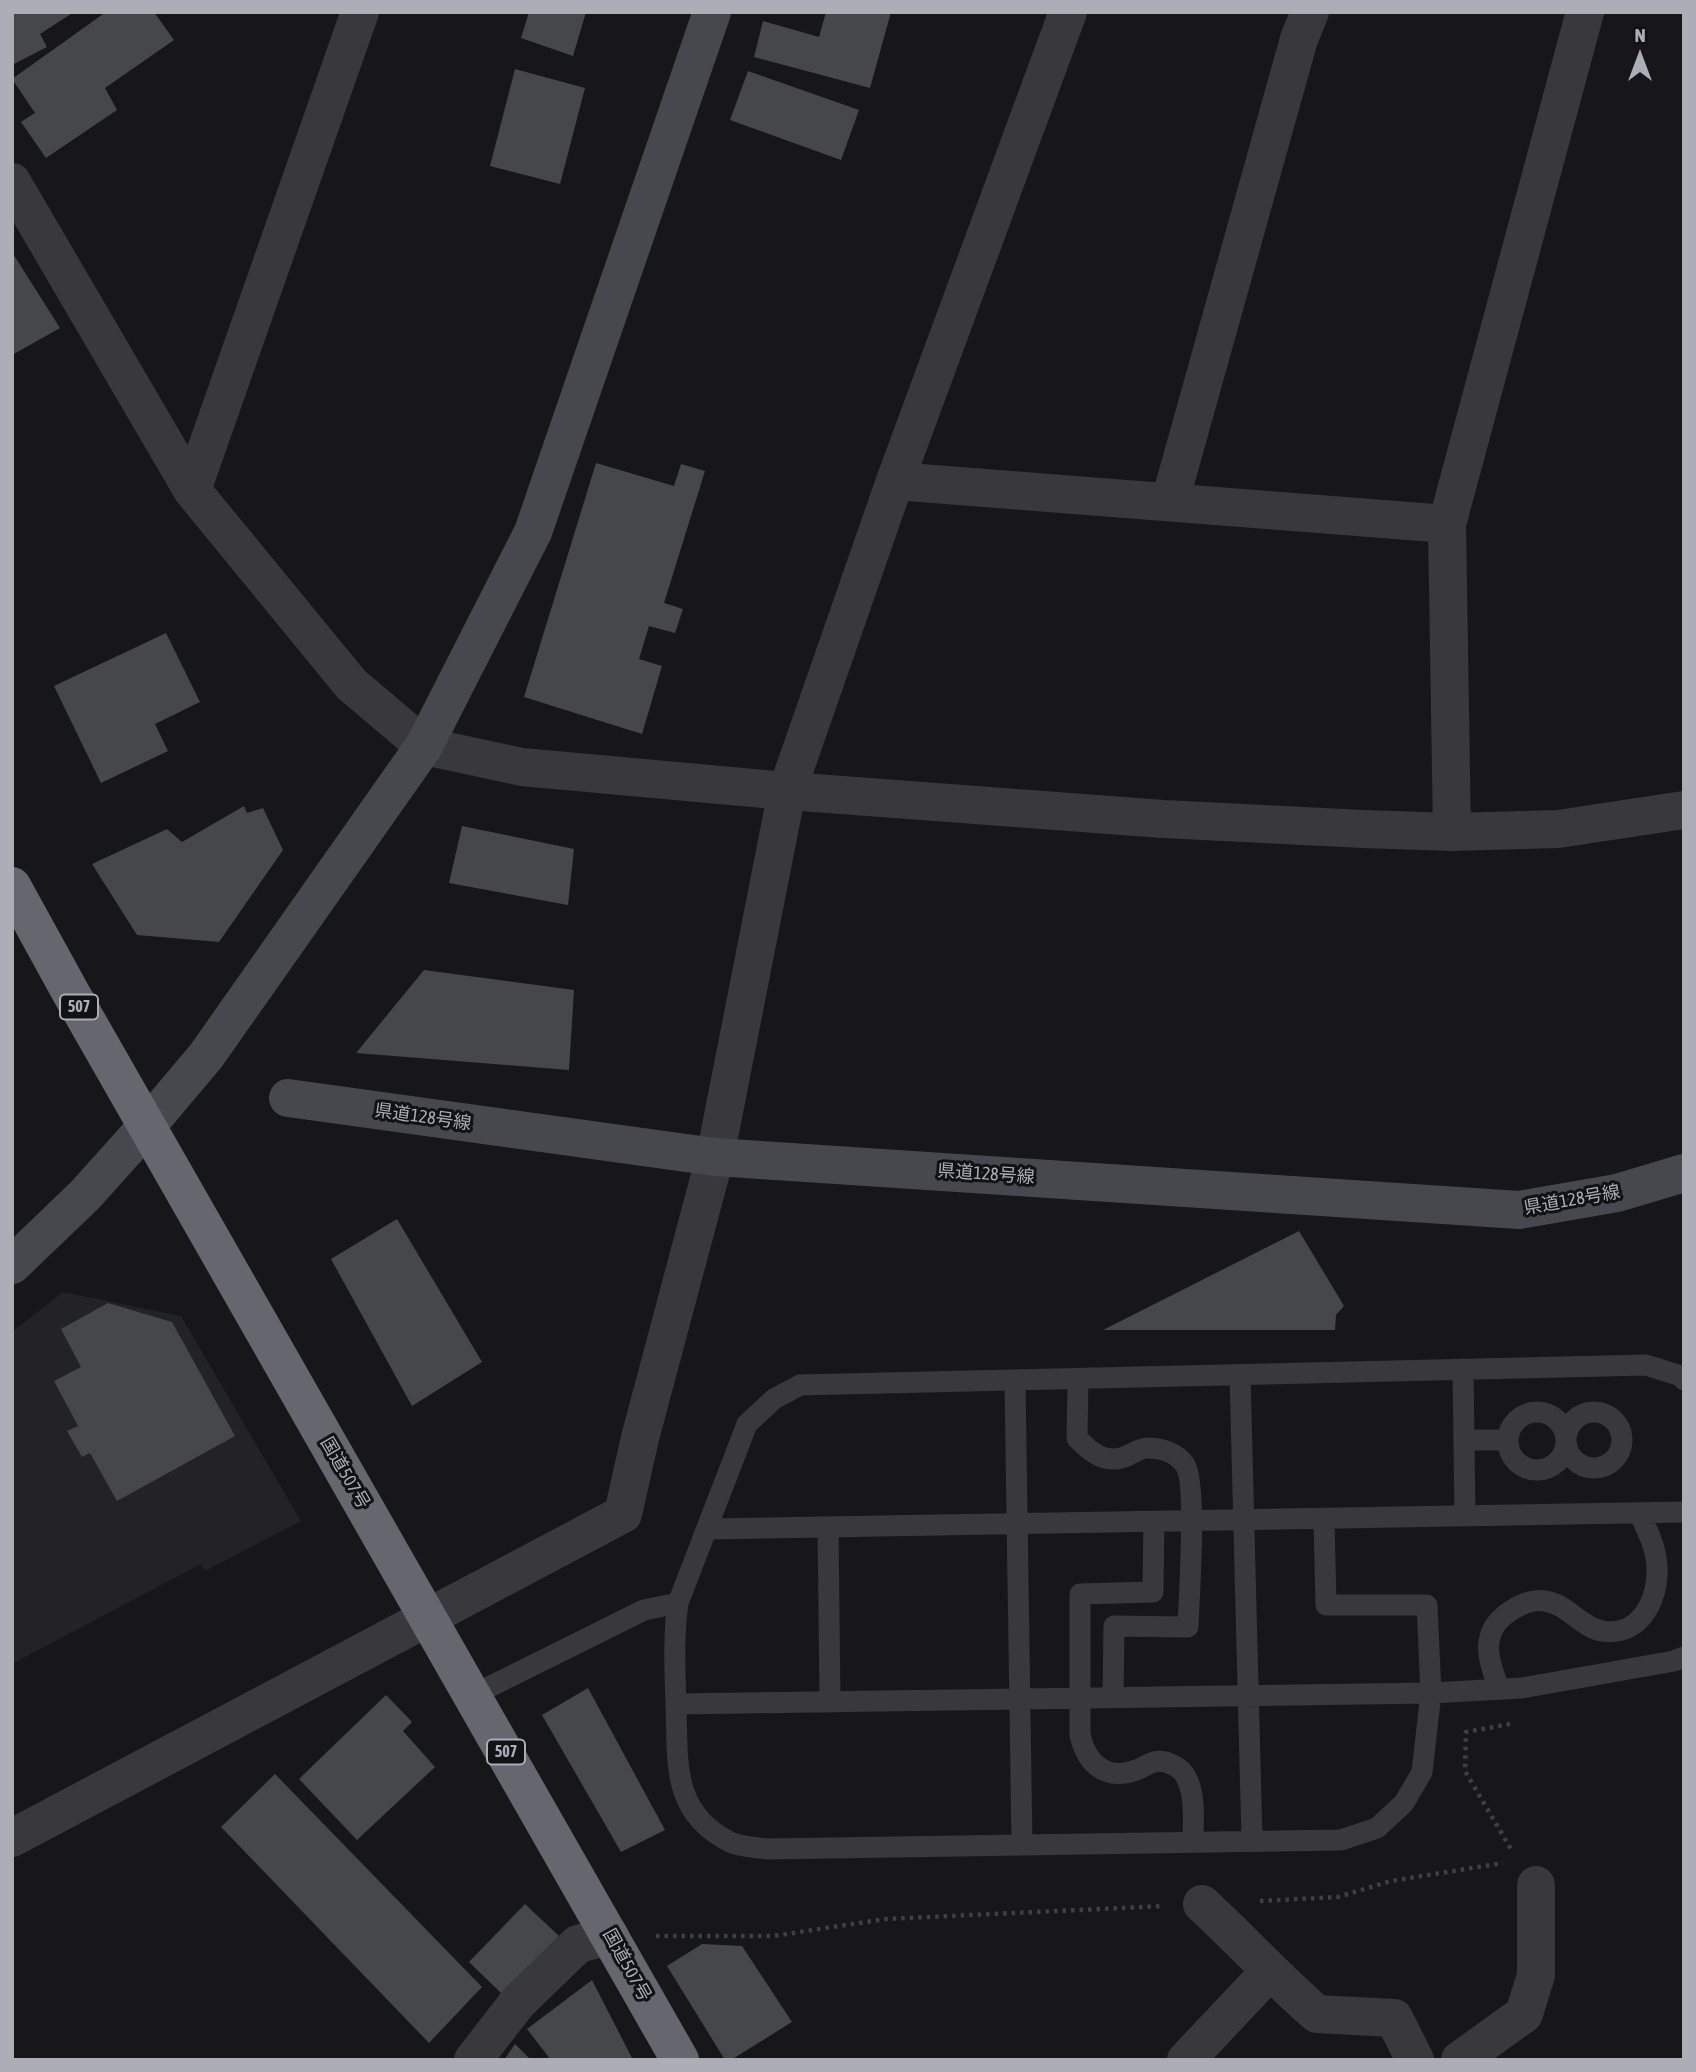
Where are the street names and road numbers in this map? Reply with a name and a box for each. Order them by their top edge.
road number: 507 [60,995,98,1020]
street label: 県道128号線 [373,1100,473,1134]
street label: 県道128号線 [937,1160,1035,1188]
street label: 県道128号線 [1522,1181,1622,1219]
street label: 国道507号 [316,1433,374,1513]
road number: 507 [487,1740,525,1764]
street label: 国道507号 [598,1925,656,2005]

